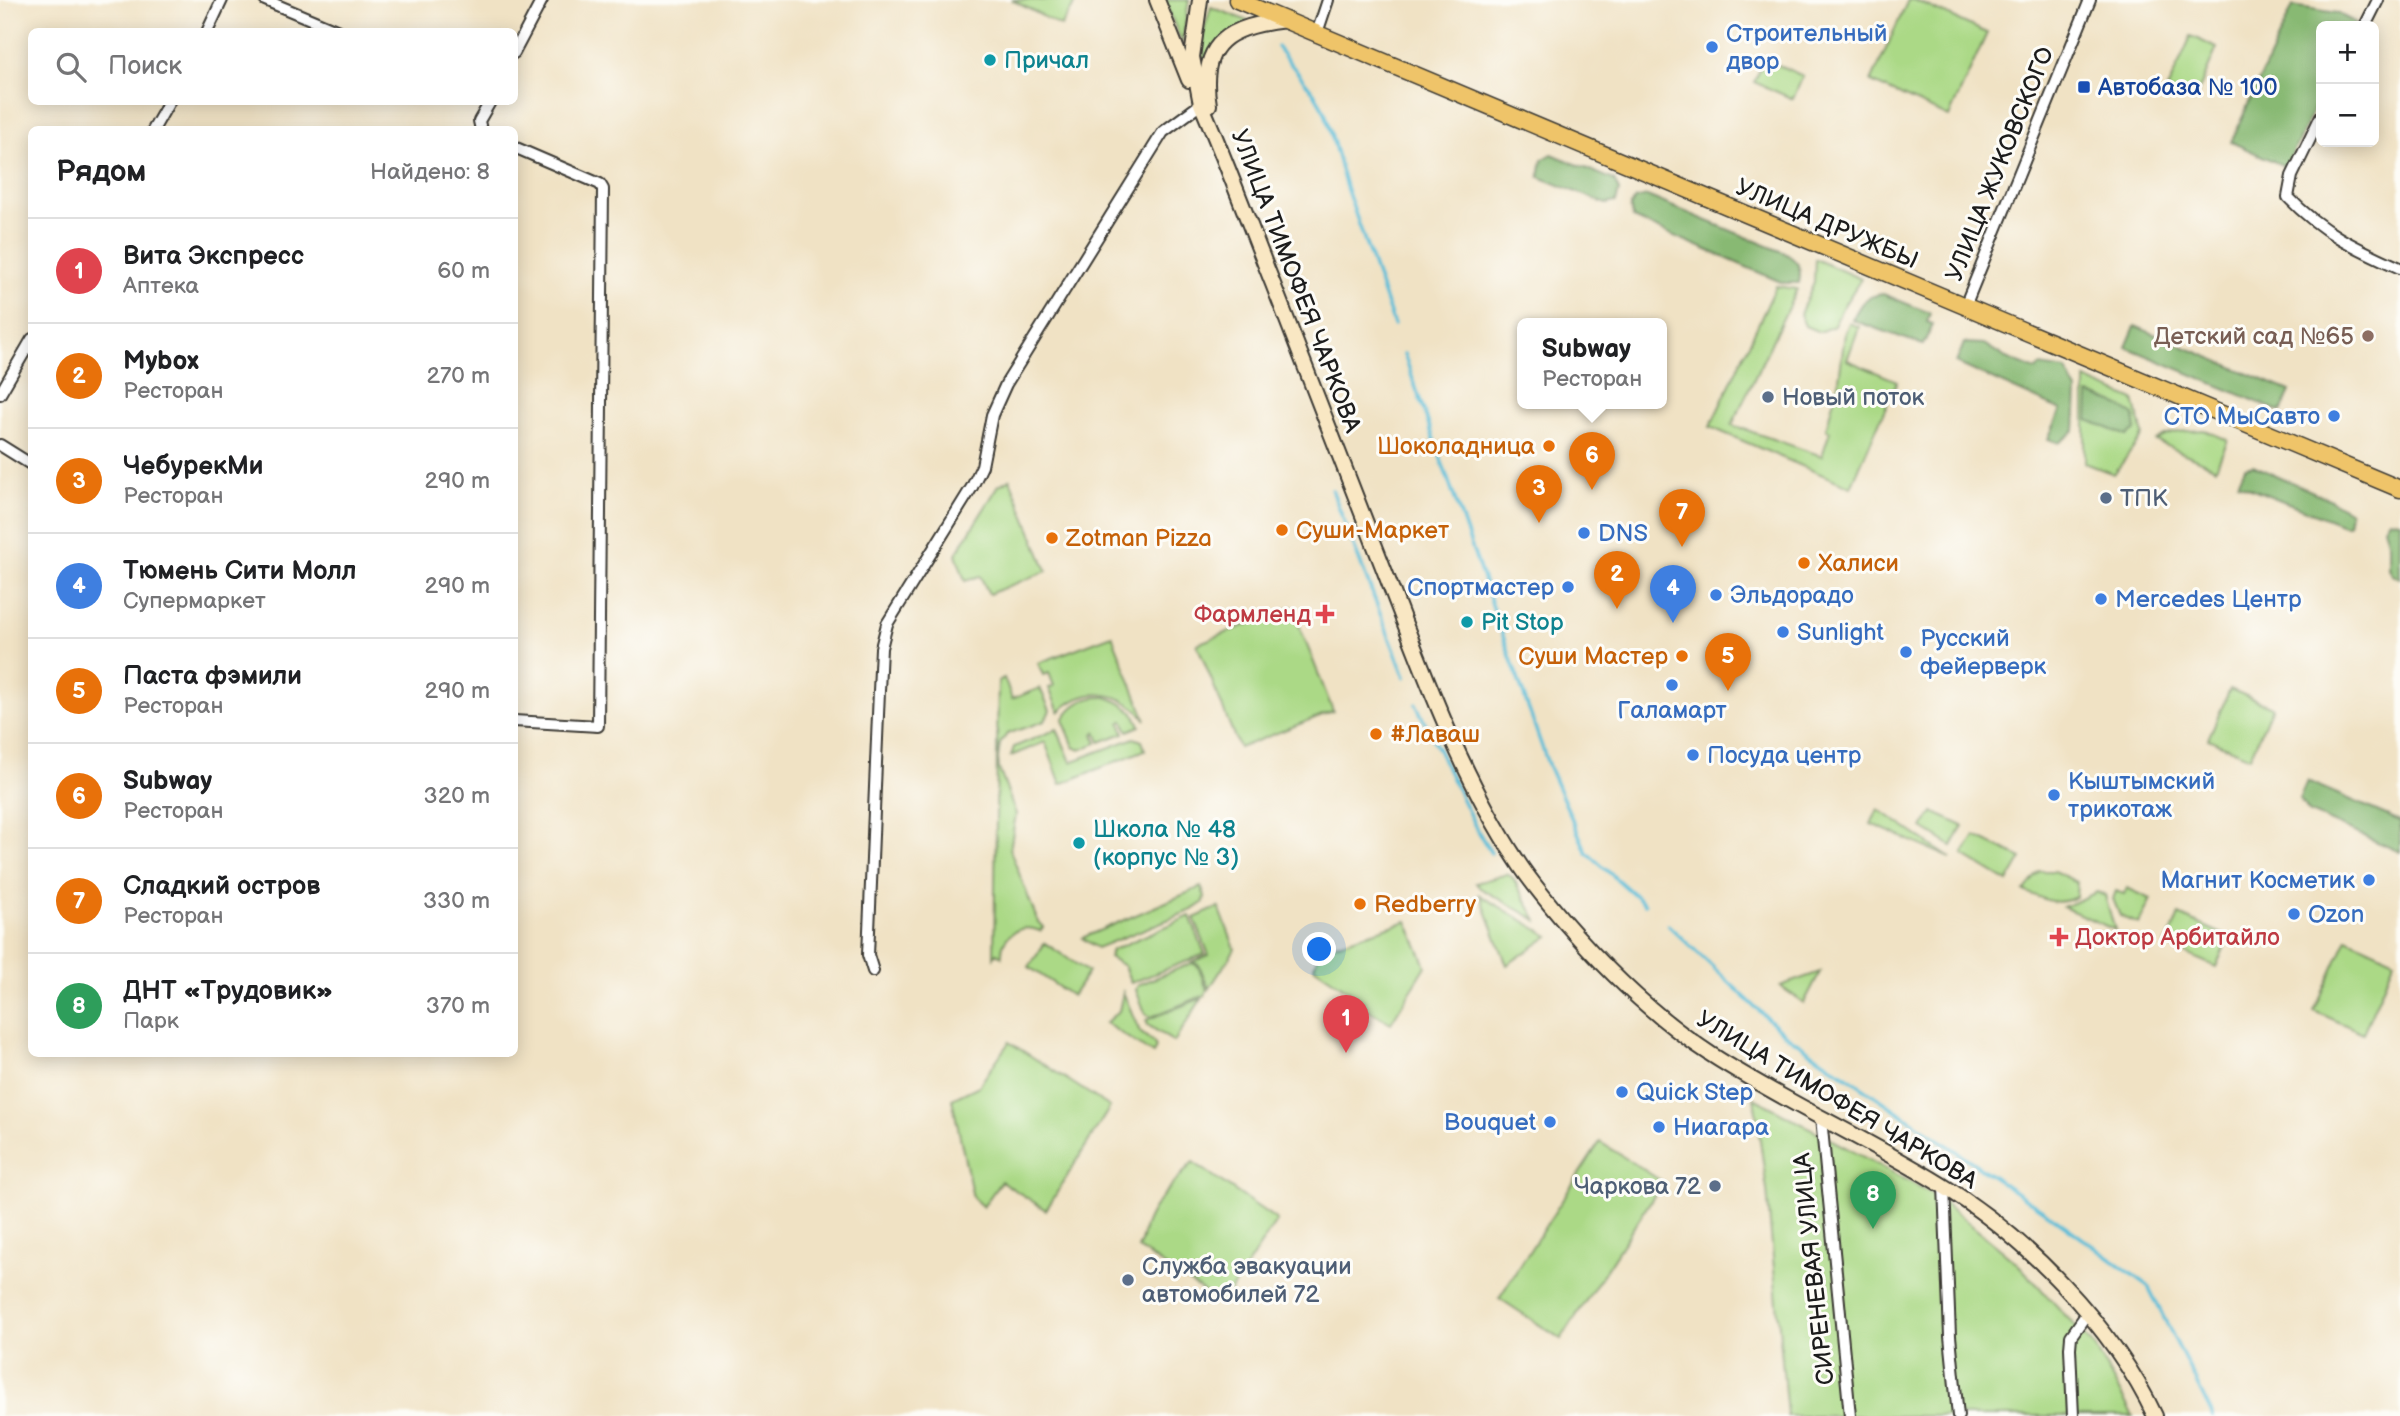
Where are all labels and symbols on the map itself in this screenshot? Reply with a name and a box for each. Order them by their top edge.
place label: Строительный двор [1726,19,1887,76]
marker: Строительный двор [1704,39,1720,55]
street label: УЛИЦА ЖУКОВСКОГО [1940,43,2060,285]
place label: Причал [1004,46,1089,75]
marker: Причал [982,52,998,68]
place label: Автобаза № 100 [2097,73,2278,102]
marker: Автобаза № 100 [2076,79,2092,95]
street label: УЛИЦА ТИМОФЕЯ ЧАРКОВА [1225,125,1367,437]
street label: УЛИЦА ДРУЖБЫ [1731,173,1923,275]
place label: Детский сад №65 [2154,322,2354,351]
marker: Детский сад №65 [2360,328,2376,344]
place label: Новый поток [1782,383,1924,412]
marker: Новый поток [1760,389,1776,405]
place label: СТО МыСавто [2164,402,2320,431]
marker: СТО МыСавто [2326,408,2342,424]
place label: Шоколадница [1377,432,1535,461]
pin: 6 [1569,432,1615,490]
marker: Шоколадница [1541,438,1557,454]
pin: 3 [1516,465,1562,523]
place label: ТПК [2120,484,2168,513]
pin: 7 [1659,489,1705,547]
marker: ТПК [2098,490,2114,506]
place label: Суши-Маркет [1296,516,1449,545]
place label: DNS [1598,519,1648,548]
marker: Суши-Маркет [1274,522,1290,538]
place label: Zotman Pizza [1065,524,1212,553]
marker: DNS [1576,525,1592,541]
marker: Zotman Pizza [1044,530,1060,546]
place label: Халиси [1818,549,1899,578]
pin: 2 [1594,551,1640,609]
marker: Халиси [1796,555,1812,571]
pin: 4 [1650,565,1696,623]
place label: Спортмастер [1407,573,1554,602]
marker: Спортмастер [1560,579,1576,595]
place label: Эльдорадо [1730,581,1854,610]
place label: Mercedes Центр [2115,585,2302,614]
marker: Эльдорадо [1708,587,1724,603]
marker: Mercedes Центр [2093,591,2109,607]
place label: Фармленд [1194,600,1311,629]
marker: Фармленд [1317,606,1333,622]
place label: Pit Stop [1481,608,1564,637]
marker: Pit Stop [1459,614,1475,630]
place label: Sunlight [1797,618,1885,647]
marker: Sunlight [1775,624,1791,640]
place label: Русский фейерверк [1920,624,2047,681]
pin: 5 [1705,633,1751,691]
place label: Суши Мастер [1518,642,1668,671]
marker: Русский фейерверк [1898,644,1914,660]
marker: Суши Мастер [1674,648,1690,664]
marker: Галамарт [1664,677,1680,693]
place label: Галамарт [1617,696,1727,725]
place label: #Лаваш [1390,720,1480,749]
marker: #Лаваш [1368,726,1384,742]
place label: Посуда центр [1707,741,1862,770]
marker: Посуда центр [1685,747,1701,763]
place label: Кыштымский трикотаж [2068,767,2215,824]
marker: Кыштымский трикотаж [2046,787,2062,803]
place label: Школа № 48 (корпус № 3) [1093,815,1239,872]
marker: Школа № 48 (корпус № 3) [1071,835,1087,851]
place label: Магнит Косметик [2160,866,2355,895]
marker: Магнит Косметик [2361,872,2377,888]
place label: Redberry [1374,890,1476,919]
marker: Redberry [1352,896,1368,912]
place label: Ozon [2308,900,2364,929]
marker: Ozon [2286,906,2302,922]
place label: Доктор Арбитайло [2075,923,2280,952]
marker: Доктор Арбитайло [2049,927,2069,947]
your location [1302,932,1336,966]
pin: 1 [1323,995,1369,1053]
street label: УЛИЦА ТИМОФЕЯ ЧАРКОВА [1691,1005,1983,1196]
place label: Quick Step [1636,1078,1754,1107]
marker: Quick Step [1614,1084,1630,1100]
place label: Bouquet [1444,1108,1537,1137]
place label: Ниагара [1673,1113,1769,1142]
marker: Bouquet [1542,1114,1558,1130]
marker: Ниагара [1651,1119,1667,1135]
street label: СИРЕНЕВАЯ УЛИЦА [1787,1151,1841,1386]
pin: 8 [1850,1171,1896,1229]
place label: Чаркова 72 [1574,1172,1701,1201]
marker: Чаркова 72 [1707,1178,1723,1194]
place label: Служба эвакуации автомобилей 72 [1142,1252,1352,1309]
marker: Служба эвакуации автомобилей 72 [1120,1272,1136,1288]

